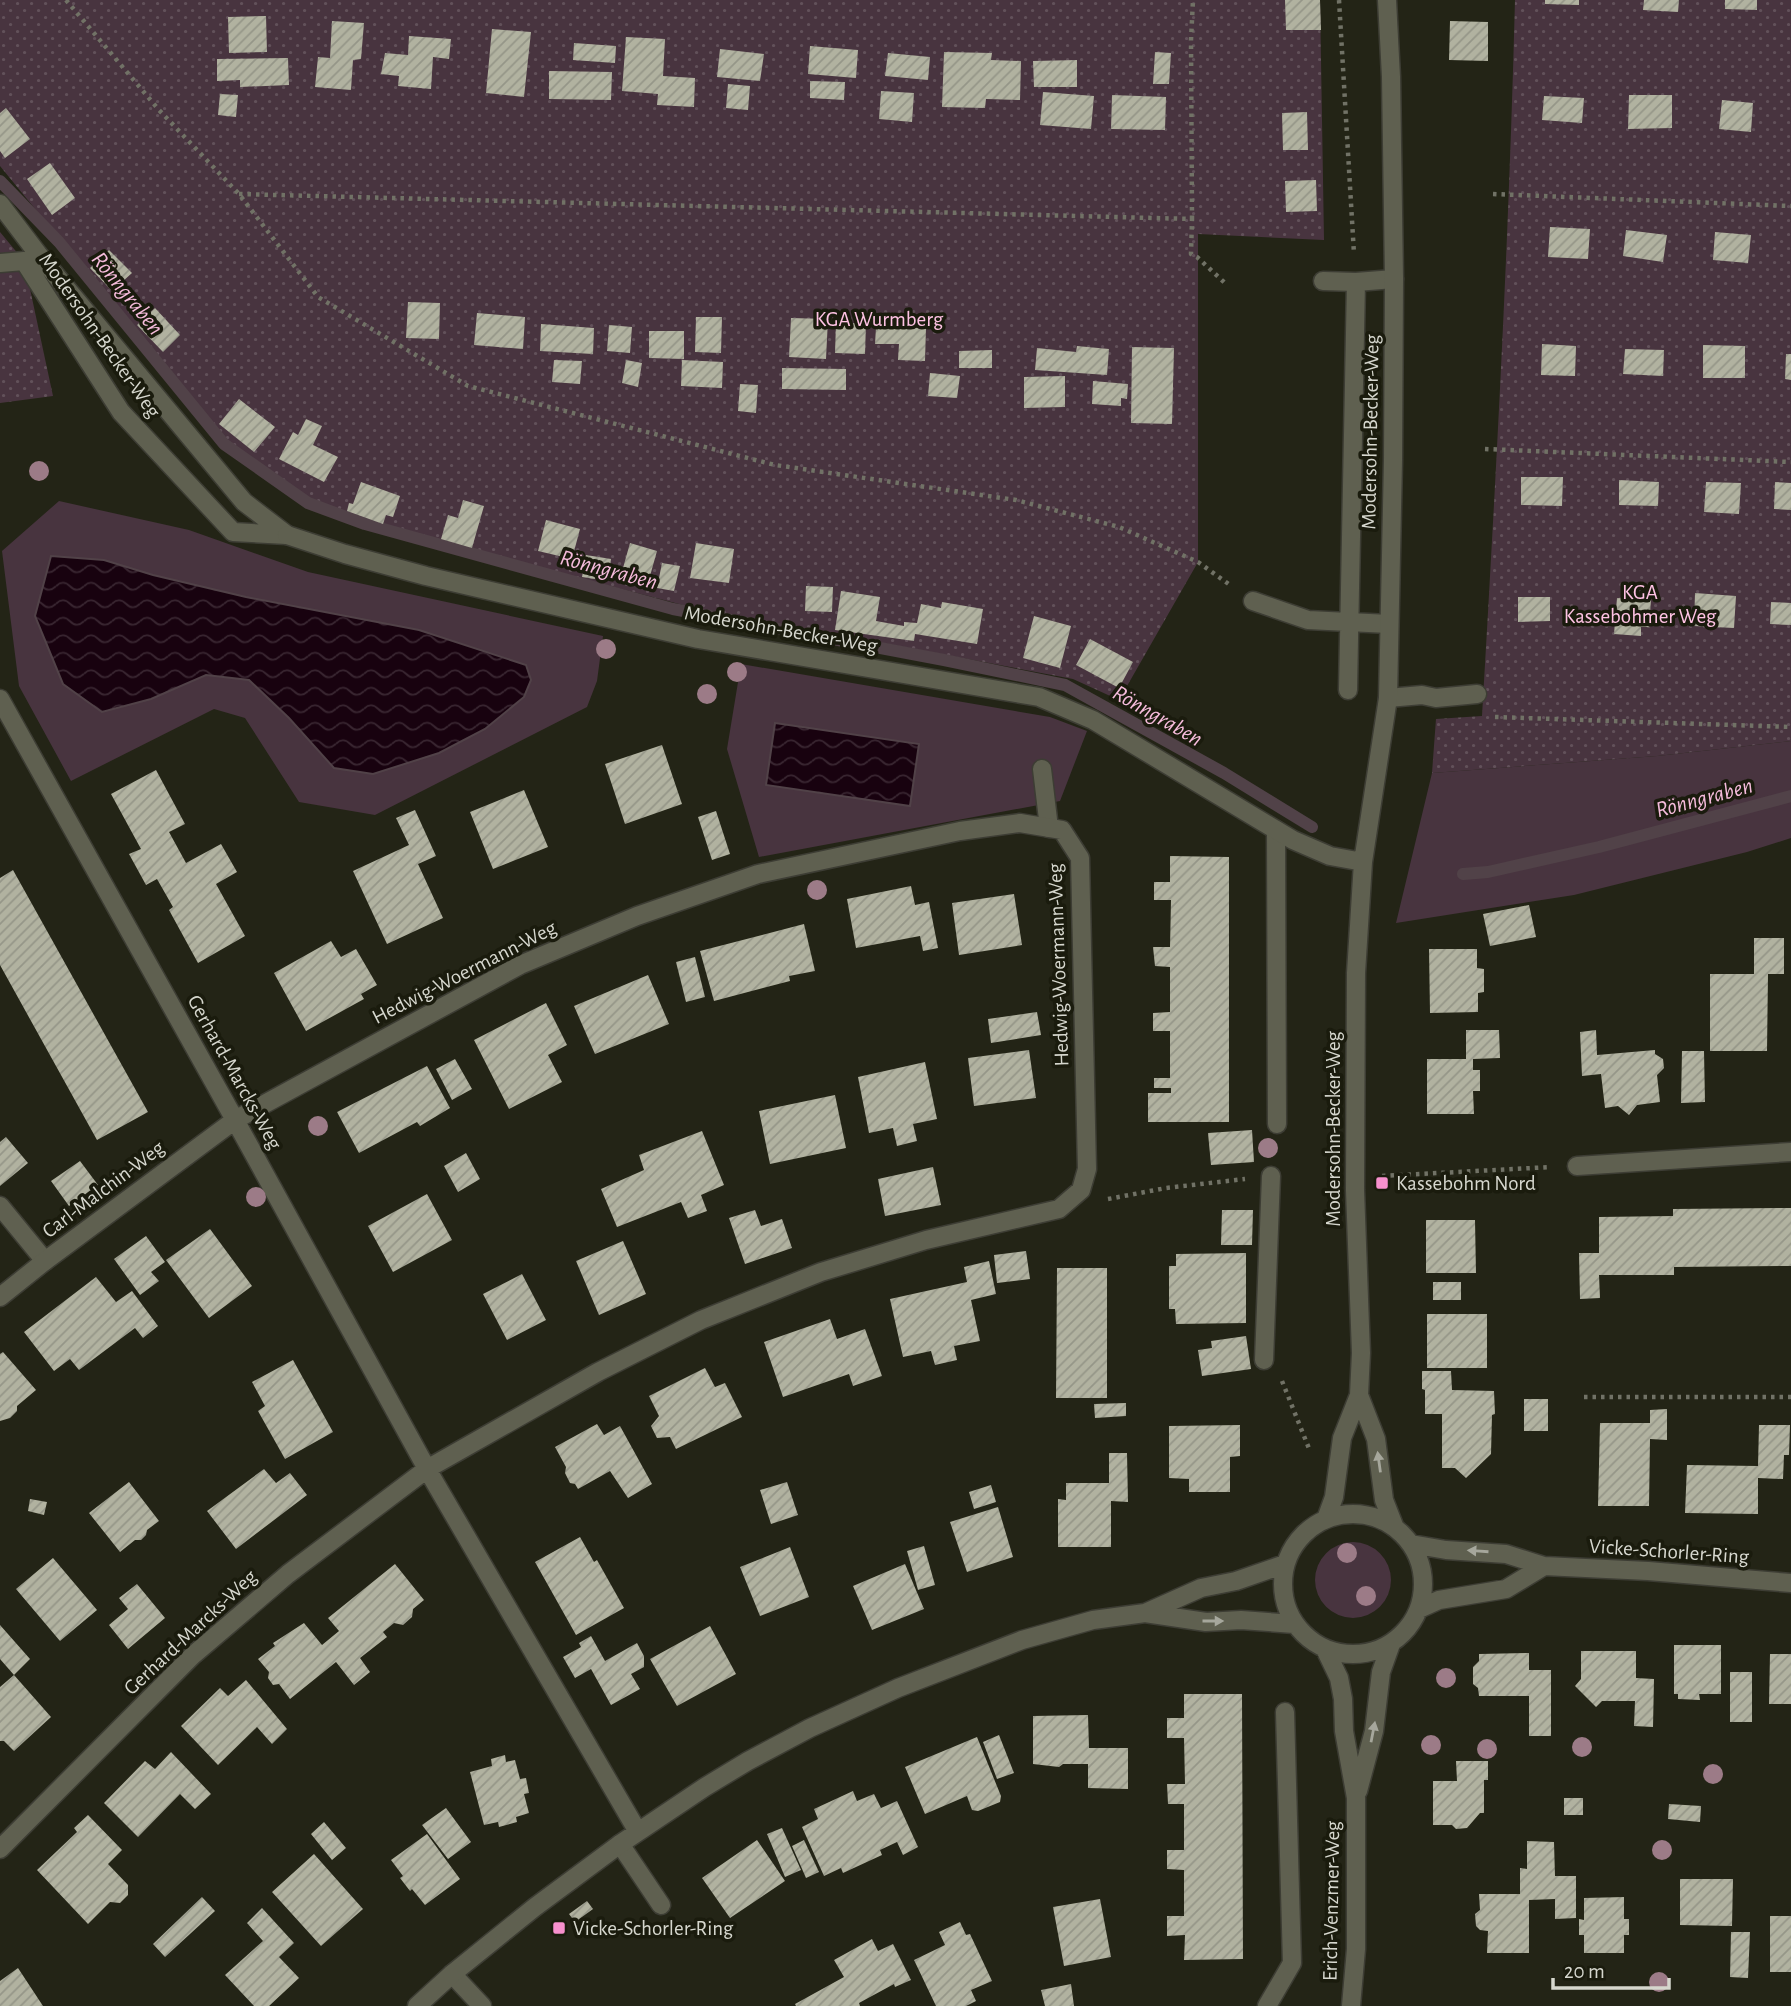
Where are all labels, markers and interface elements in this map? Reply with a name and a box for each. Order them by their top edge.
water label: Rönngraben [87,248,167,340]
street label: Modersohn-Becker-Weg [35,249,165,422]
park label: KGA Wurmberg [815,309,944,330]
street label: Modersohn-Becker-Weg [1358,333,1383,530]
water label: Rönngraben [558,546,660,594]
park label: KGA Kassebohmer Weg [1564,582,1717,627]
street label: Modersohn-Becker-Weg [683,602,880,657]
water label: Rönngraben [1108,681,1206,751]
water label: Rönngraben [1653,774,1755,822]
street label: Hedwig-Woermann-Weg [1044,862,1073,1067]
street label: Hedwig-Woermann-Weg [369,917,560,1028]
street label: Gerhard-Marcks-Weg [183,992,286,1154]
street label: Modersohn-Becker-Weg [1323,1031,1344,1227]
street label: Carl-Malchin-Weg [38,1136,169,1242]
place label: Kassebohm Nord [1396,1173,1536,1194]
marker: Kassebohm Nord [1374,1175,1390,1191]
one-way arrow [1373,1451,1384,1473]
street label: Vicke-Schorler-Ring [1588,1535,1750,1568]
one-way arrow [1467,1546,1489,1557]
street label: Gerhard-Marcks-Weg [120,1565,261,1699]
one-way arrow [1202,1615,1224,1627]
one-way arrow [1368,1721,1379,1743]
street label: Erich-Venzmer-Weg [1320,1820,1343,1981]
place label: Vicke-Schorler-Ring [573,1918,734,1939]
marker: Vicke-Schorler-Ring [551,1920,567,1936]
scale bar [1553,1946,1668,1990]
text: 20 m [1564,1961,1605,1982]

